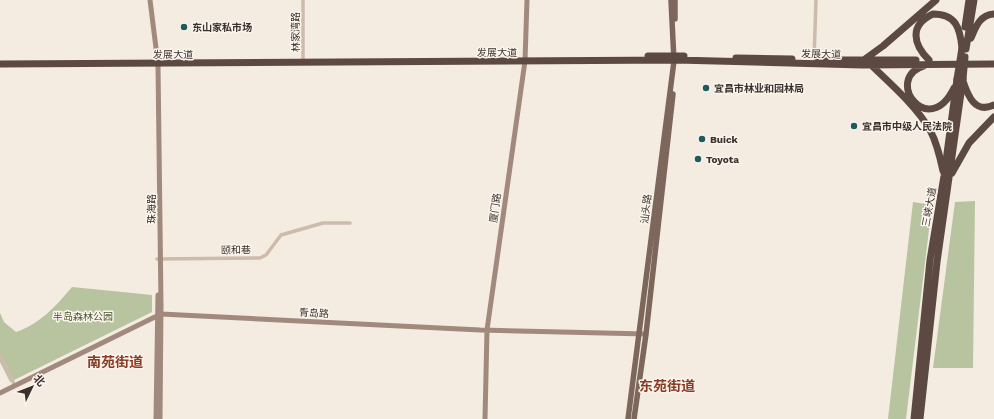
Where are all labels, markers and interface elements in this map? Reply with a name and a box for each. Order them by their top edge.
street label: 林家湾路 [290,12,301,52]
marker: 东山家私市场 [179,22,189,32]
place label: 东山家私市场 [192,22,252,33]
street label: 发展大道 [477,47,517,58]
street label: 发展大道 [801,48,841,60]
street label: 发展大道 [153,49,193,60]
marker: 宜昌市林业和园林局 [701,83,711,93]
place label: 宜昌市林业和园林局 [714,83,804,94]
marker: 宜昌市中级人民法院 [849,121,859,131]
place label: 宜昌市中级人民法院 [862,121,952,132]
marker: Buick [697,134,707,144]
place label: Buick [710,134,739,145]
marker: Toyota [693,154,703,164]
place label: Toyota [706,154,739,165]
street label: 三峡大道 [920,186,938,228]
street label: 厦门路 [487,192,503,224]
street label: 汕头路 [639,193,653,225]
street label: 珠海路 [146,194,157,224]
street label: 颐和巷 [221,244,251,256]
street label: 青岛路 [299,307,329,319]
park label: 半岛森林公园 [53,311,113,322]
district label: 南苑街道 [87,354,143,370]
north arrow [12,367,52,407]
text: 北 [30,372,47,389]
district label: 东苑街道 [639,378,695,394]

